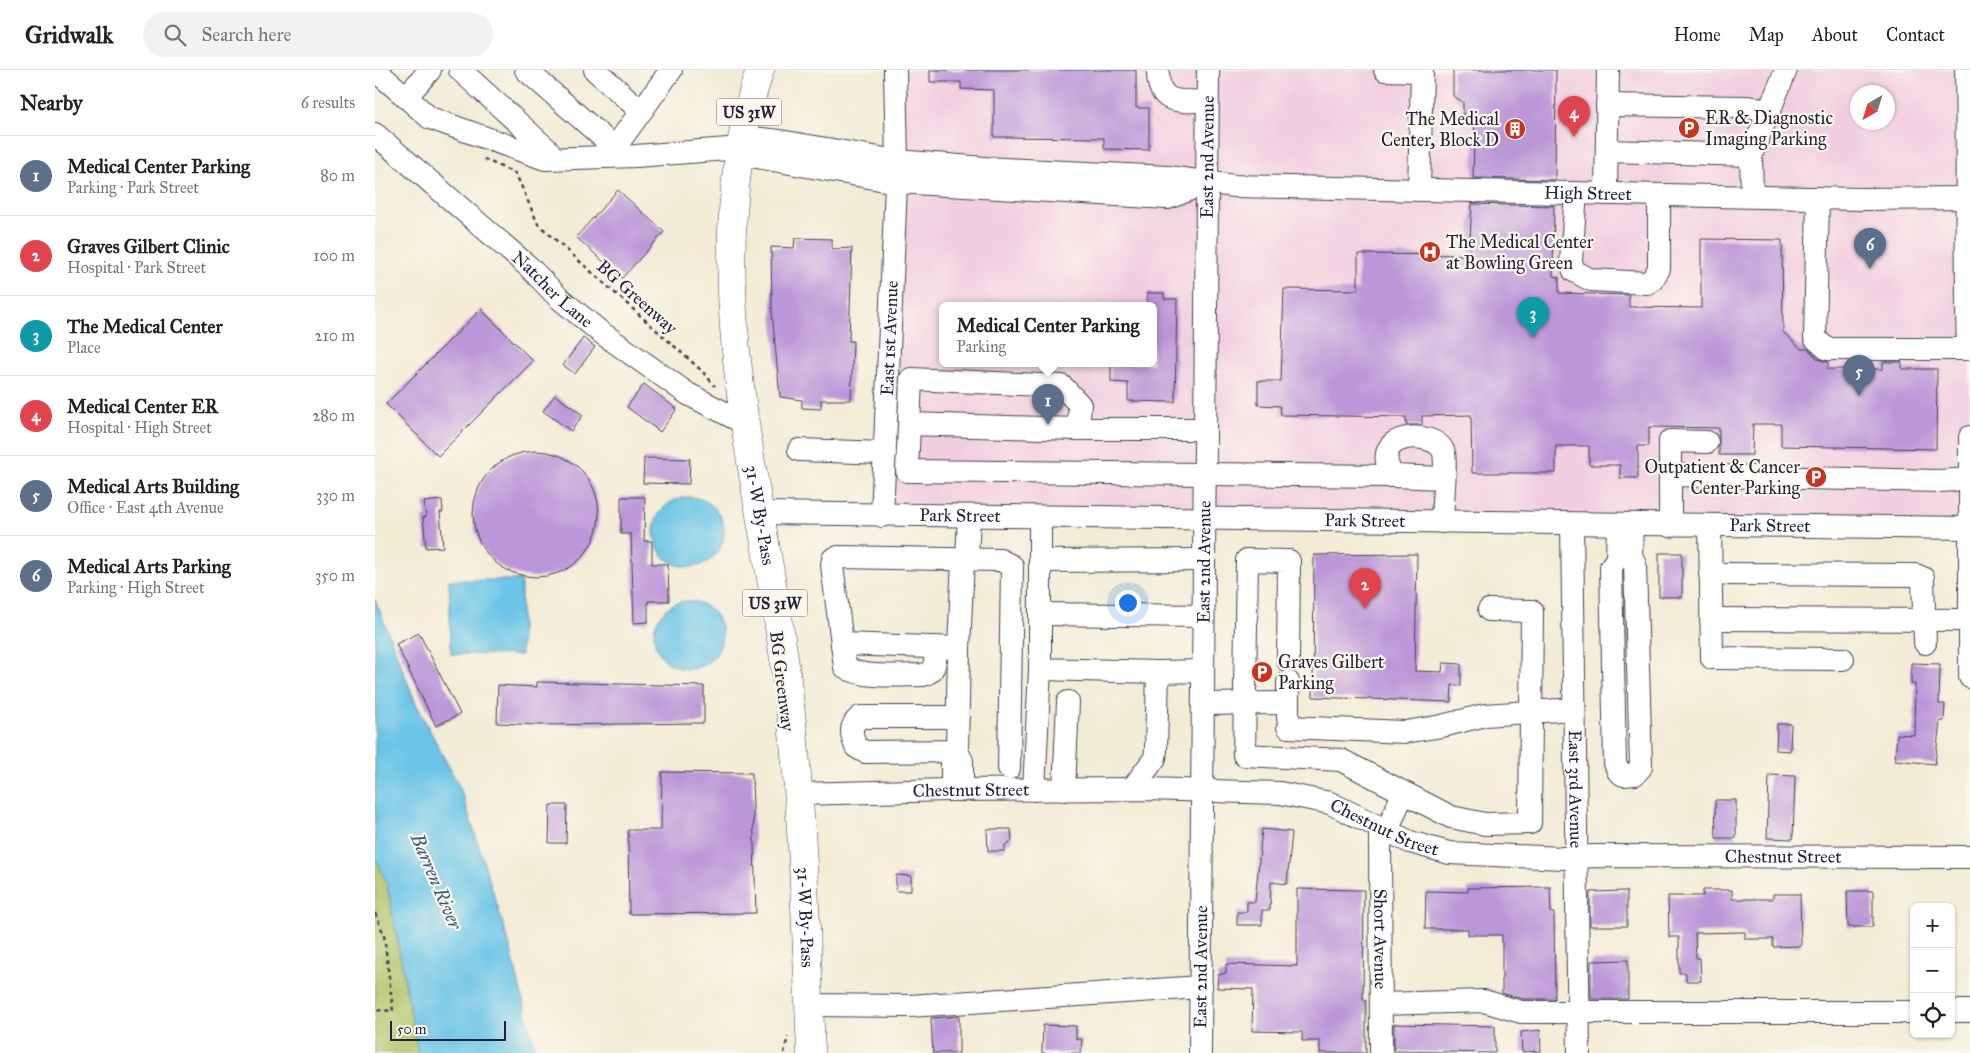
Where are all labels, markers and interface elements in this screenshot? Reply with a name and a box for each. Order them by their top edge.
search box [143,12,493,57]
text: Gridwalk [25,20,113,50]
icon: search [161,21,189,49]
text: Search here [201,23,291,46]
text: Home [1674,24,1721,46]
text: Map [1749,24,1784,46]
text: About [1812,24,1858,46]
text: Contact [1886,24,1945,46]
north arrow [1850,85,1895,130]
text: Nearby [20,90,83,116]
text: 6 results [301,93,355,112]
street label: East 2nd Avenue [1196,95,1219,219]
pin: 4 [1558,96,1590,137]
road number: US 31W [717,98,781,126]
place label: ER & Diagnostic Imaging Parking [1705,107,1833,151]
place label: The Medical Center, Block D [1381,108,1499,151]
parking icon: ER & Diagnostic Imaging Parking [1677,116,1701,140]
building icon: The Medical Center, Block D [1503,117,1527,141]
text: Medical Center Parking [67,155,250,178]
text: 1 [33,166,39,185]
text: 80 m [320,166,355,185]
text: Parking · Park Street [67,178,199,197]
street label: High Street [1544,181,1633,205]
pin: 6 [1854,228,1886,269]
place label: The Medical Center at Bowling Green [1446,231,1594,275]
text: Graves Gilbert Clinic [67,235,230,258]
hospital icon: The Medical Center at Bowling Green [1418,240,1442,264]
text: 2 [32,246,40,265]
text: 100 m [313,246,355,265]
street label: Natcher Lane [508,246,597,332]
street label: BG Greenway [592,255,682,339]
text: Hospital · Park Street [67,258,206,277]
street label: East 1st Avenue [876,280,903,396]
pin: 3 [1517,297,1549,338]
popup [939,302,1157,367]
text: Medical Center Parking [957,314,1139,337]
text: The Medical Center [67,315,223,338]
text: 3 [33,326,39,345]
text: 210 m [315,326,355,345]
text: Parking [957,337,1006,356]
text: Place [67,338,101,357]
pin: 5 [1843,355,1875,396]
pin: 1 [1032,384,1064,425]
text: Medical Center ER [67,395,218,418]
text: 4 [32,406,40,425]
text: 280 m [312,406,355,425]
text: Hospital · High Street [67,418,212,437]
place label: Outpatient & Cancer Center Parking [1644,456,1801,500]
street label: 31-W By-Pass [741,463,780,567]
parking icon: Outpatient & Cancer Center Parking [1804,465,1828,489]
text: Medical Arts Building [67,475,239,498]
text: 5 [32,486,40,505]
text: 330 m [316,486,355,505]
text: Office · East 4th Avenue [67,498,224,517]
street label: East 2nd Avenue [1192,500,1215,624]
street label: Park Street [919,504,1001,527]
street label: Park Street [1324,509,1406,532]
street label: Park Street [1729,514,1811,537]
text: Medical Arts Parking [67,555,231,578]
text: 6 [32,566,40,585]
text: 350 m [315,566,355,585]
pin: 2 [1349,568,1381,609]
text: Parking · High Street [67,578,205,597]
road number: US 31W [743,590,807,616]
your location [1115,590,1141,616]
street label: BG Greenway [765,630,799,733]
place label: Graves Gilbert Parking [1278,651,1385,695]
parking icon: Graves Gilbert Parking [1250,660,1274,684]
street label: East 3rd Avenue [1564,730,1587,848]
street label: Chestnut Street [912,779,1030,802]
street label: Chestnut Street [1326,794,1442,861]
water label: Barren River [406,829,467,934]
street label: Chestnut Street [1725,845,1842,868]
street label: 31-W By-Pass [792,866,819,968]
street label: Short Avenue [1369,889,1392,989]
map controls [1910,903,1955,1038]
button: + [1910,903,1955,948]
street label: East 2nd Avenue [1189,905,1212,1029]
button: − [1910,948,1955,993]
button: locate [1910,993,1955,1038]
scale bar [390,1018,506,1041]
text: 50 m [397,1021,426,1038]

